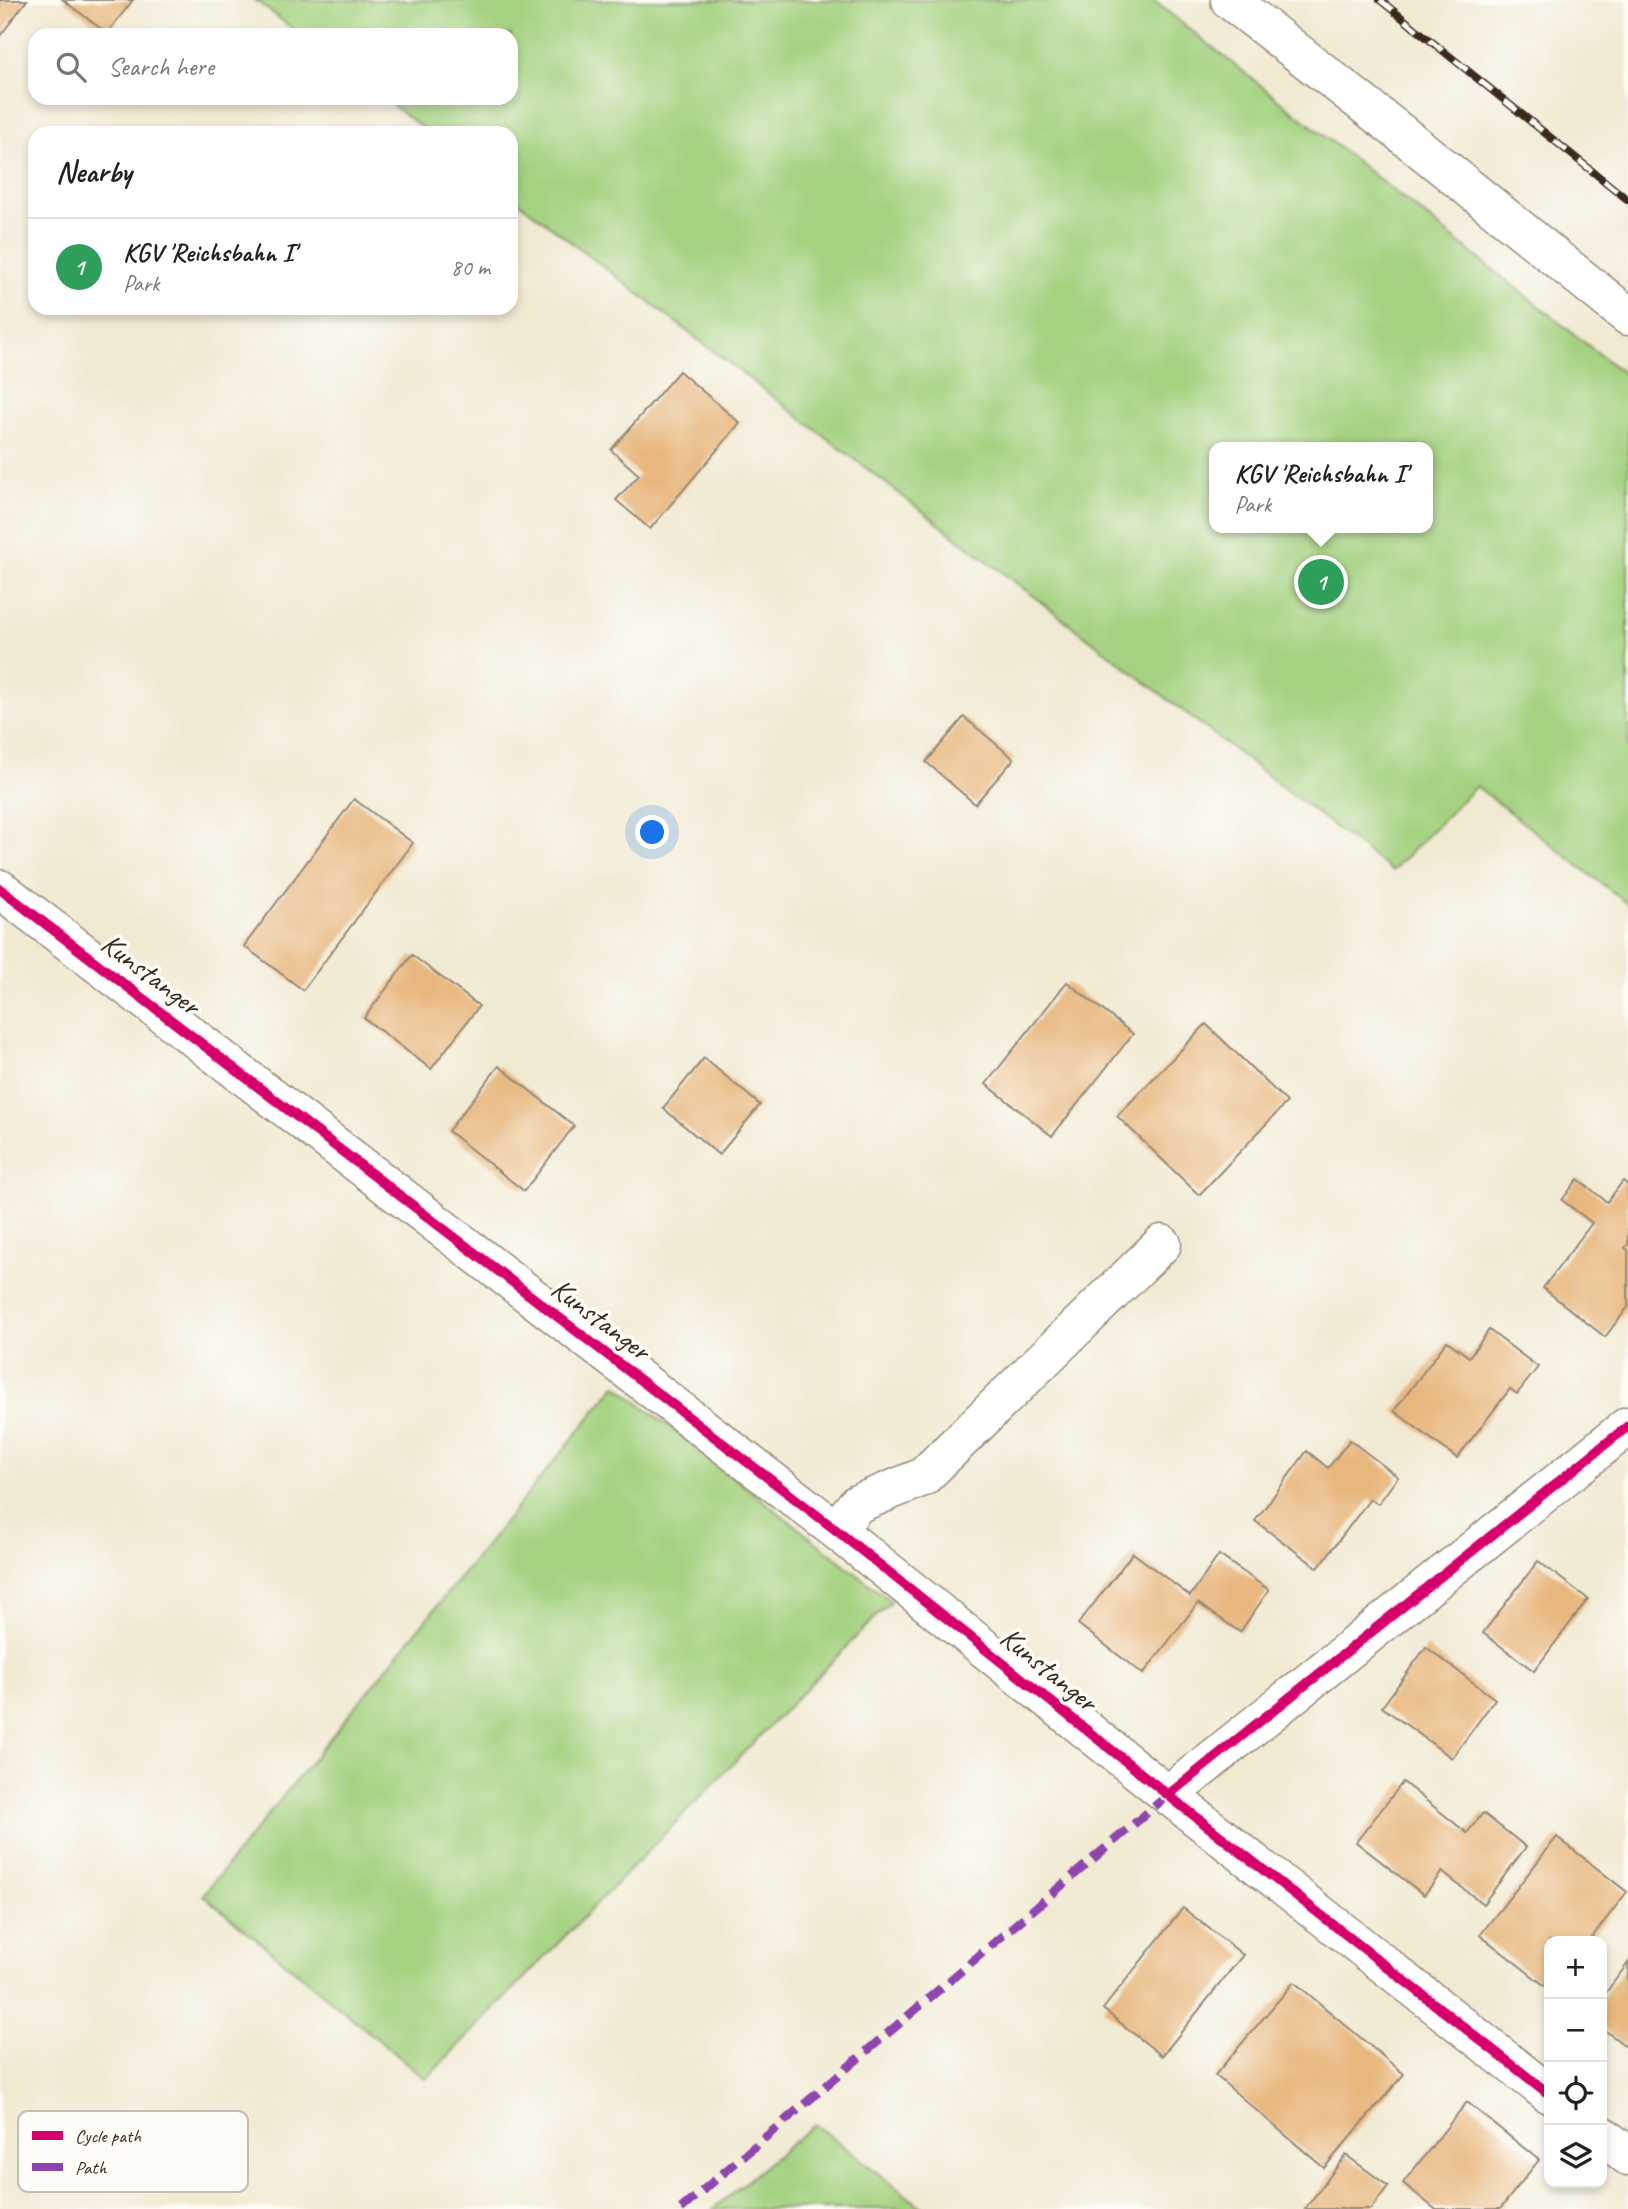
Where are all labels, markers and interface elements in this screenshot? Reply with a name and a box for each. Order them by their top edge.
search box [28,28,518,105]
icon: search [52,48,90,86]
text: Search here [108,50,214,83]
text: Nearby [56,153,132,191]
text: KGV 'Reichsbahn I' [123,236,296,269]
text: 1 [74,253,84,282]
text: 80 m [451,253,490,282]
text: Park [123,269,159,298]
popup [1209,442,1433,533]
text: KGV 'Reichsbahn I' [1235,457,1407,490]
text: Park [1235,490,1271,519]
pin: 1 [1298,556,1344,608]
your location [635,815,669,849]
street label: Kunstanger [94,924,210,1025]
street label: Kunstanger [544,1269,660,1370]
street label: Kunstanger [992,1618,1107,1721]
map controls [1544,1936,1607,2188]
button: + [1544,1936,1607,1999]
button: − [1544,1999,1607,2062]
button: locate [1544,2062,1607,2125]
legend [18,2111,248,2192]
text: Cycle path [75,2124,141,2148]
button: layers [1544,2125,1607,2188]
text: Path [75,2156,108,2180]

